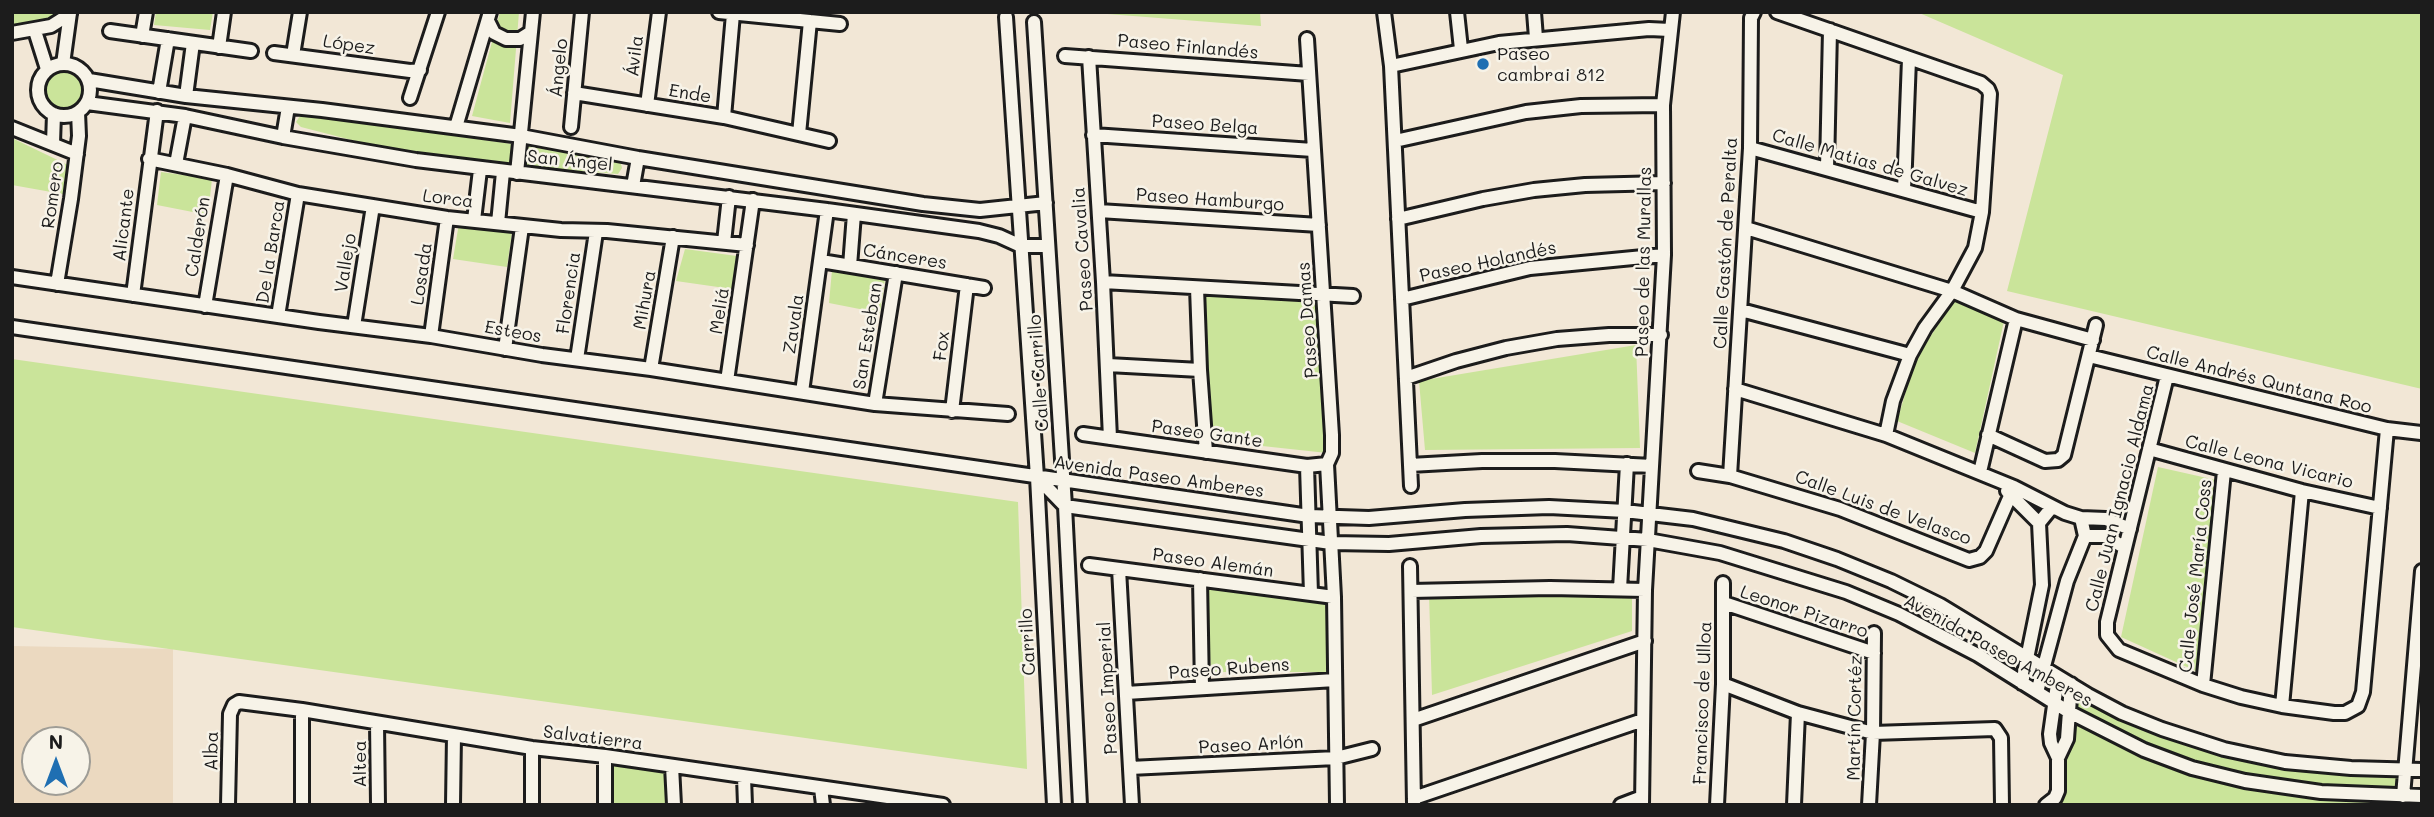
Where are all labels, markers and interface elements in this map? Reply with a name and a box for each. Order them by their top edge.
street label: Paseo Finlandés [1117,30,1259,64]
street label: López [322,31,376,59]
street label: Ávila [622,34,648,78]
street label: Ángelo [545,37,573,99]
place label: Paseo cambrai 812 [1497,43,1605,86]
marker: Paseo cambrai 812 [1475,56,1491,72]
street label: Ende [667,80,713,108]
street label: Paseo Belga [1151,110,1259,140]
street label: Calle Matias de Galvez [1770,125,1970,201]
street label: Calle Gastón de Peralta [1710,137,1742,349]
street label: San Ángel [526,146,614,176]
street label: Romero [38,160,68,230]
street label: Paseo de las Murallas [1632,167,1656,357]
street label: Paseo Hamburgo [1135,184,1285,216]
street label: Lorca [421,185,475,213]
street label: Paseo Cavalia [1068,186,1098,312]
street label: Alicante [109,187,139,263]
street label: Calderón [181,195,215,279]
street label: De la Barca [252,199,290,305]
street label: Vallejo [331,232,361,294]
street label: Paseo Holandés [1418,237,1558,287]
street label: Cánceres [861,240,949,274]
street label: Losada [407,241,437,307]
street label: Florencia [553,251,585,335]
street label: Paseo Damas [1293,261,1323,379]
street label: Mihura [629,269,661,331]
street label: San Esteban [849,281,887,391]
street label: Meliá [706,286,734,336]
street label: Zavala [779,293,809,355]
street label: Calle Carrillo [1024,314,1054,432]
street label: Esteos [483,316,543,348]
street label: Fox [929,330,955,362]
street label: Calle Andrés Quntana Roo [2144,341,2374,419]
street label: Calle Juan Ignacio Aldama [2081,382,2159,614]
street label: Paseo Gante [1150,416,1264,452]
street label: Calle Leona Vicario [2183,431,2355,493]
street label: Avenida Paseo Amberes [1052,452,1266,502]
street label: Calle Luis de Velasco [1792,466,1974,550]
street label: Calle José María Coss [2175,478,2217,674]
street label: Paseo Alemán [1151,544,1275,582]
street label: Leonor Pizarro [1737,581,1871,643]
street label: Avenida Paseo Amberes [1900,590,2096,712]
street label: Carrillo [1015,608,1041,676]
street label: Paseo Imperial [1094,621,1122,755]
street label: Francisco de Ulloa [1689,621,1717,785]
street label: Paseo Rubens [1168,654,1290,684]
street label: Martín Cortéz [1843,655,1867,781]
street label: Salvatierra [542,721,644,755]
north arrow [21,726,91,796]
text: N [49,729,63,754]
street label: Alba [201,731,223,771]
street label: Paseo Arlón [1198,731,1304,759]
street label: Altea [349,740,371,788]

